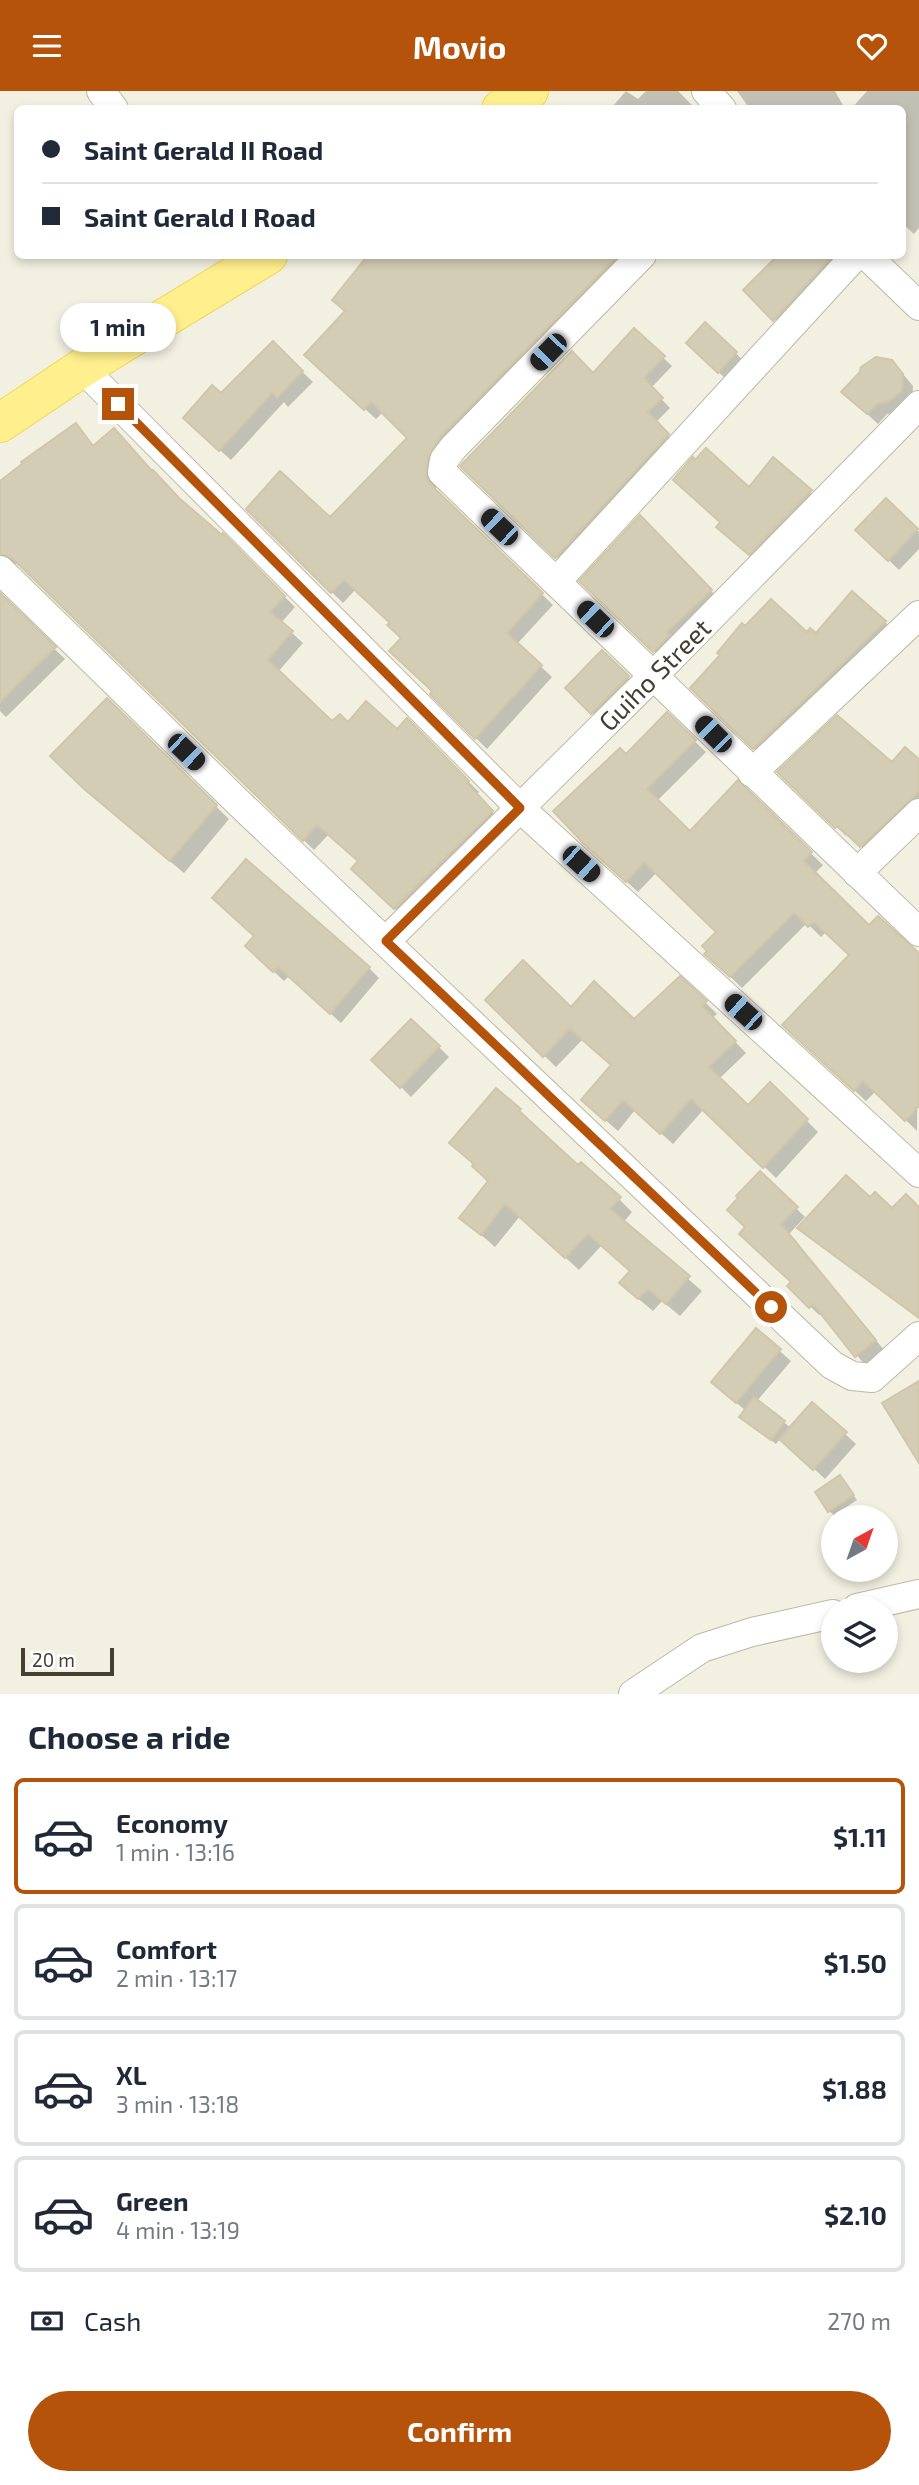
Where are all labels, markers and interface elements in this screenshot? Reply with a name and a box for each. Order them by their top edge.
icon: menu [28,27,66,65]
text: Movio [413,27,506,65]
icon: heart [853,27,891,65]
text: Saint Gerald II Road [84,134,323,165]
text: Saint Gerald I Road [84,201,316,232]
callout: 1 min [60,303,176,351]
text: 1 min [90,313,146,341]
car [526,330,571,374]
route end [102,388,134,420]
car [477,505,522,549]
car [573,597,618,641]
street label: Guiho Street [592,612,716,736]
car [691,712,736,756]
car [164,730,209,774]
car [559,842,604,886]
car [721,990,766,1034]
route start [755,1291,787,1323]
north arrow [821,1505,898,1582]
map controls [821,1505,898,1673]
button: layers [821,1596,898,1673]
scale bar [21,1645,114,1677]
text: 20 m [32,1648,75,1671]
text: Choose a ride [28,1717,231,1755]
icon: car [32,1805,95,1868]
text: Economy [116,1807,228,1838]
text: $1.11 [833,1821,887,1852]
text: 1 min · 13:16 [116,1838,235,1866]
icon: car [32,1931,95,1994]
text: Comfort [116,1933,217,1964]
text: $1.50 [824,1947,887,1978]
text: 2 min · 13:17 [116,1964,237,1992]
icon: car [32,2057,95,2120]
text: XL [116,2059,147,2090]
text: $1.88 [822,2073,887,2104]
text: 3 min · 13:18 [116,2090,239,2118]
icon: car [32,2183,95,2246]
text: Green [116,2185,189,2216]
text: $2.10 [824,2199,887,2230]
text: 4 min · 13:19 [116,2216,240,2244]
icon: cash [28,2302,66,2340]
text: Cash [84,2305,141,2336]
text: 270 m [827,2307,891,2335]
button: Confirm [28,2391,891,2471]

